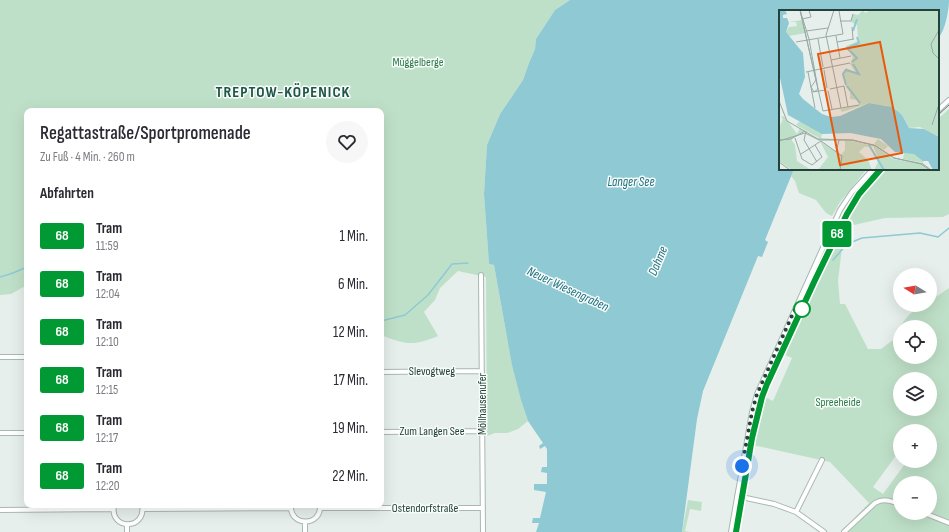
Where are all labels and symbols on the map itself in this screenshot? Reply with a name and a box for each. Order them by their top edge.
inset map [779,10,939,170]
park label: Müggelberge [392,55,444,70]
district label: TREPTOW-KÖPENICK [216,83,351,102]
water label: Langer See [608,174,654,190]
line badge: 68 [819,221,855,247]
water label: Dahme [645,244,671,278]
water label: Neuer Wiesengraben [525,263,612,315]
north arrow [893,268,937,312]
unlabelled marker [793,300,811,318]
street label: Slevogtweg [409,364,455,379]
street label: Möllhausenufer [475,372,490,435]
park label: Spreeheide [815,395,861,410]
street label: Zum Langen See [399,424,465,439]
your location [732,456,752,476]
street label: Ostendorfstraße [392,501,458,516]

